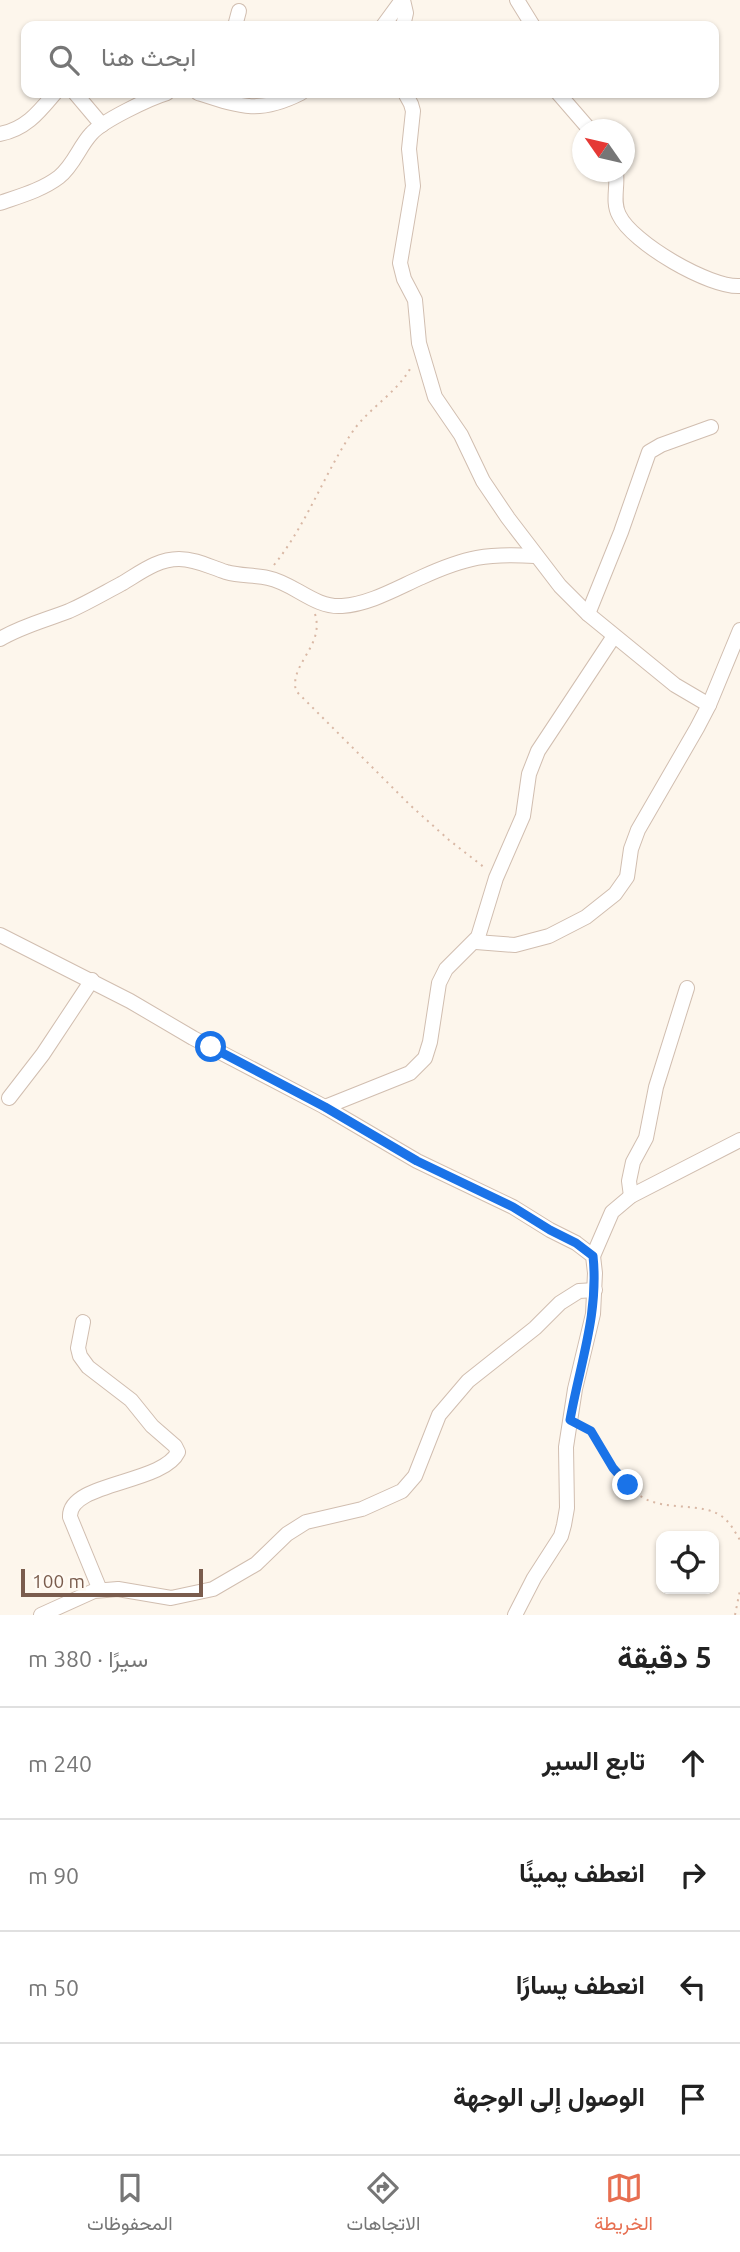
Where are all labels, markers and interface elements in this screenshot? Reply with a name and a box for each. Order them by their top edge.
search box [21,21,719,98]
icon: search [45,41,83,79]
text: ابحث هنا [101,42,196,71]
north arrow [572,119,635,182]
route start [195,1031,226,1062]
route end [612,1469,643,1500]
map controls [656,1531,719,1594]
button: locate [656,1531,719,1594]
scale bar [21,1566,203,1598]
text: 100 m [32,1570,85,1592]
text: 5 دقيقة [617,1640,712,1674]
text: سيرًا · 380 m [28,1646,148,1671]
icon: ahead [674,1744,712,1782]
text: تابع السير [542,1746,645,1775]
text: 240 m [28,1751,92,1776]
icon: right [674,1856,712,1894]
text: انعطف يمينًا [519,1858,645,1887]
text: 90 m [28,1863,79,1888]
icon: left [674,1968,712,2006]
text: انعطف يسارًا [516,1970,645,1999]
text: 50 m [28,1975,79,2000]
icon: arrive [674,2080,712,2118]
text: الوصول إلى الوجهة [453,2082,645,2111]
tab: المحفوظات [87,2169,173,2240]
tab: الاتجاهات [347,2169,420,2240]
tab: الخريطة [594,2169,653,2240]

